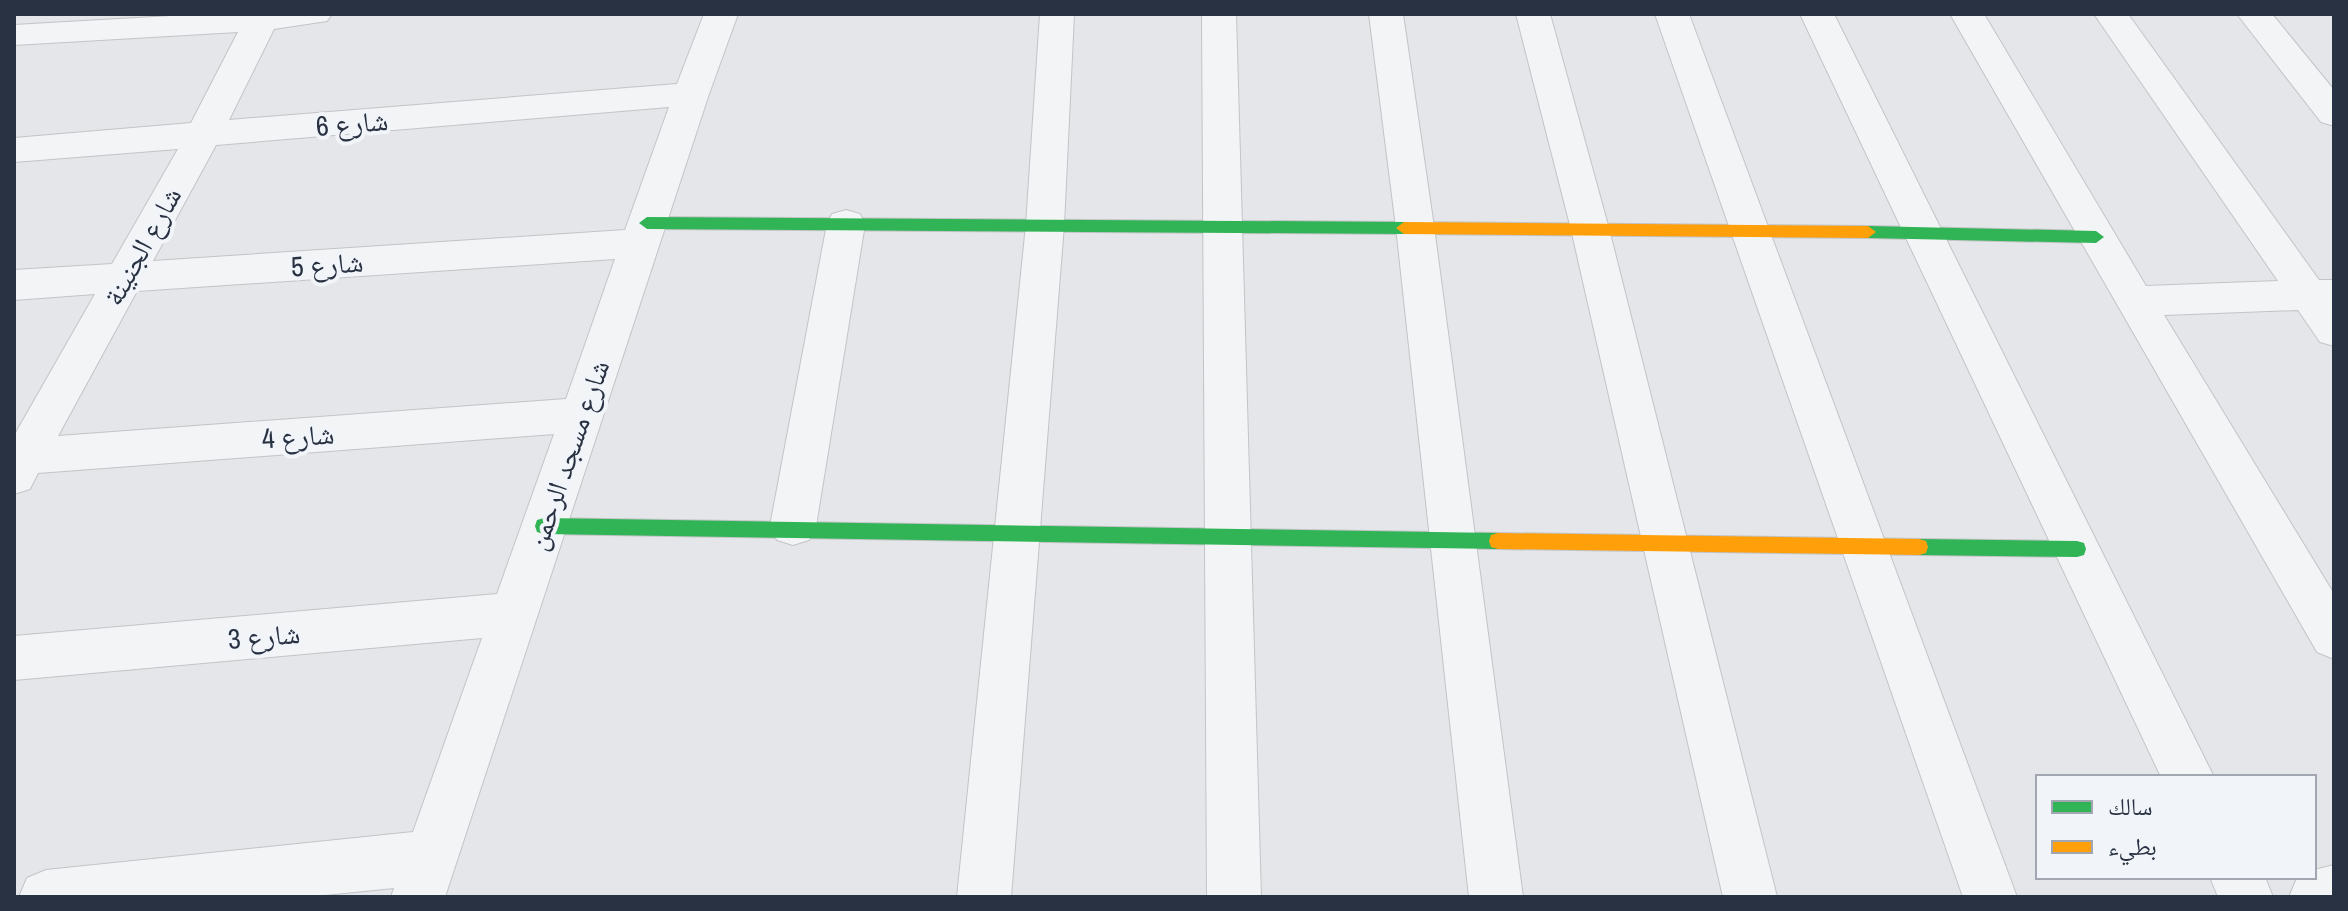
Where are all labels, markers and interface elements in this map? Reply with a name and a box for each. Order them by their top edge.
street label: شارع 6 [314,101,390,145]
street label: شارع الجنينة [94,180,190,312]
street label: شارع 5 [290,243,364,285]
street label: شارع مسجد الرحمن [518,355,618,555]
street label: شارع 4 [261,415,335,457]
street label: شارع 3 [226,614,302,658]
legend [2036,775,2316,879]
text: سالك [2108,790,2153,822]
text: بطيء [2108,830,2157,866]

